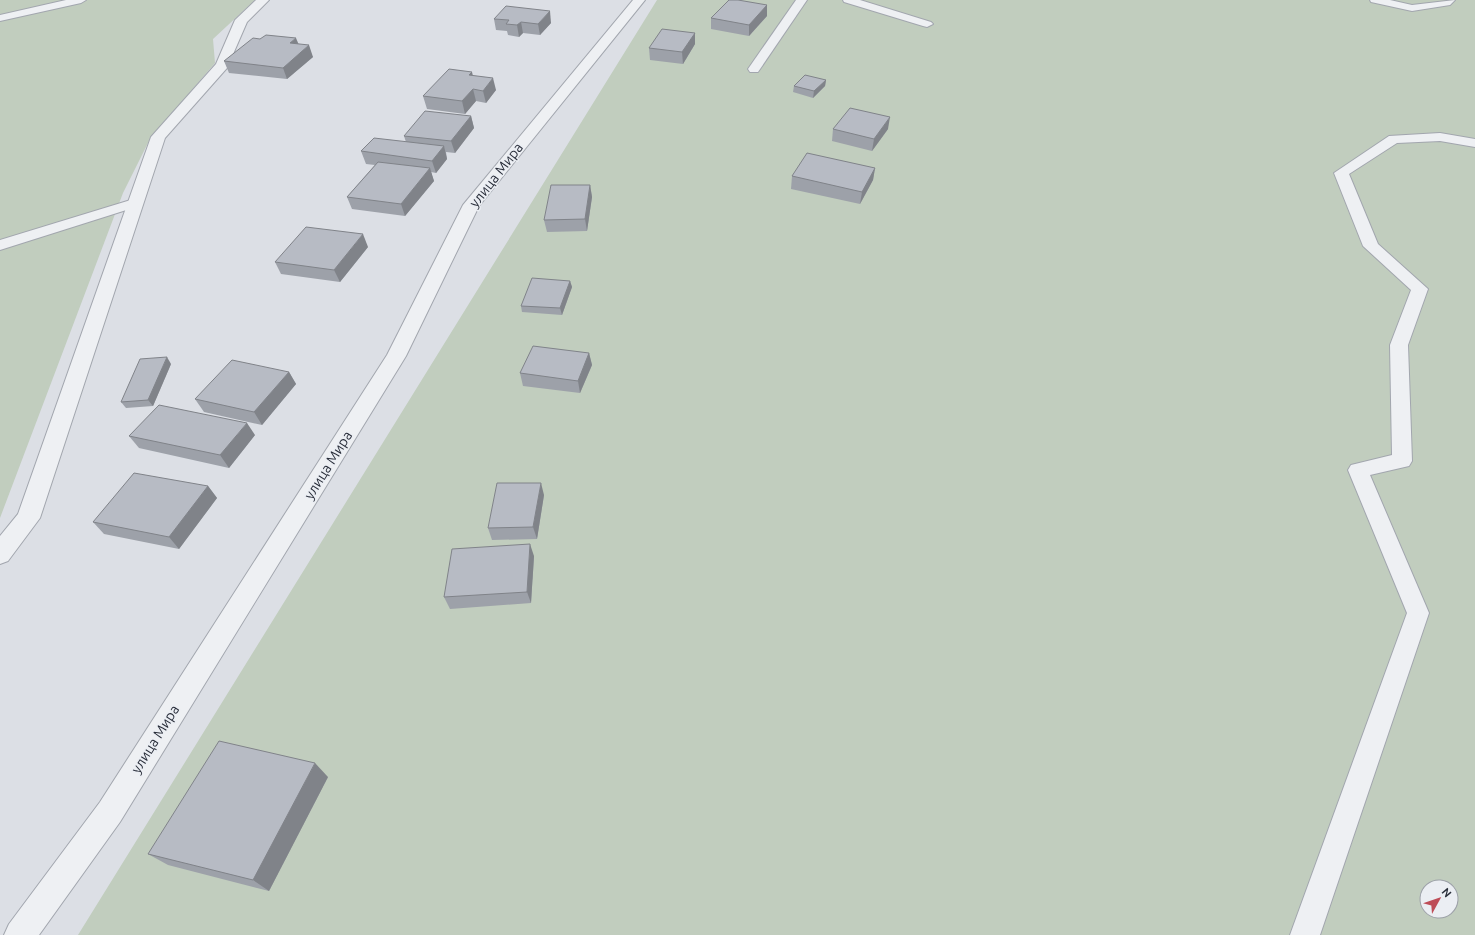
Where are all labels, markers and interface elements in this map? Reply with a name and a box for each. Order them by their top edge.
street label: улица Мира [466,140,526,210]
street label: улица Мира [301,428,355,502]
street label: улица Мира [128,702,182,776]
north arrow [1419,879,1459,919]
text: N [1439,886,1454,900]

